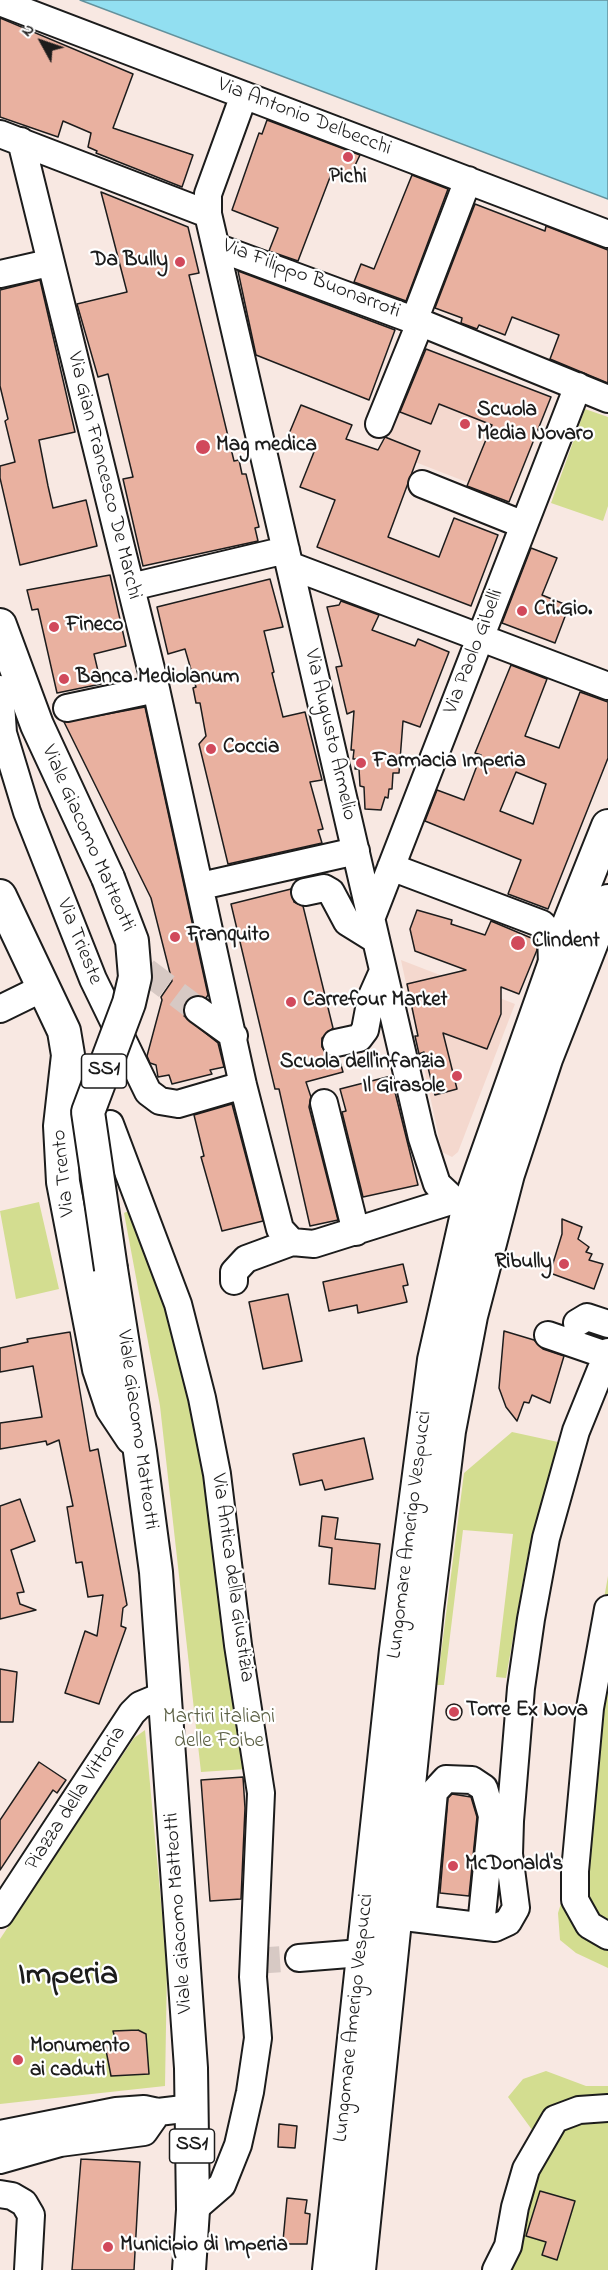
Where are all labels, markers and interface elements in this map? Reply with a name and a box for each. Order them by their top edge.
north arrow [12,12,72,72]
text: N [16,19,41,42]
street label: Via Antonio Delbecchi [214,73,394,163]
marker: Pichi [341,150,355,164]
place label: Pichi [329,166,367,192]
street label: Via Filippo Buonarroti [219,234,403,326]
place label: Da Bully [91,249,168,275]
marker: Da Bully [173,255,187,269]
street label: Via Gian Francesco De Marchi [60,350,146,602]
place label: Scuola Media Novaro [477,399,593,449]
marker: Scuola Media Novaro [458,417,472,431]
place label: Mag medica [216,434,317,460]
marker: Mag medica [194,438,212,456]
street label: Via Paolo Gibelli [440,586,510,718]
place label: Cri.Gio. [534,598,592,624]
marker: Cri.Gio. [515,604,529,618]
place label: Fineco [66,614,123,640]
marker: Fineco [47,620,61,634]
street label: Via Augusto Armelio [297,647,361,823]
place label: Banca Mediolanum [76,666,239,692]
marker: Banca Mediolanum [57,672,71,686]
place label: Coccia [223,736,279,762]
street label: Viale Giacomo Matteotti [34,742,140,936]
marker: Coccia [204,742,218,756]
place label: Farmacia Imperia [373,750,525,776]
marker: Farmacia Imperia [354,756,368,770]
street label: Via Trieste [49,895,107,989]
place label: Franquito [187,924,270,950]
marker: Franquito [168,930,182,944]
place label: Clindent [532,930,600,956]
marker: Clindent [509,934,527,952]
place label: Carrefour Market [303,989,448,1015]
marker: Carrefour Market [284,995,298,1009]
place label: Scuola dell'infanzia Il Girasole [280,1051,445,1101]
road number: SS1 [82,1054,126,1088]
marker: Scuola dell'infanzia Il Girasole [450,1069,464,1083]
street label: Via Trento [48,1128,82,1218]
place label: Ribully [495,1251,552,1277]
marker: Ribully [557,1257,571,1271]
street label: Viale Giacomo Matteotti [109,1328,163,1532]
street label: Lungomare Amerigo Vespucci [383,1410,439,1660]
street label: Via Antica della Giustizia [204,1472,258,1684]
place label: Torre Ex Nova [466,1699,588,1725]
marker: Torre Ex Nova [447,1705,461,1719]
park label: Martiri italiani delle Foibe [163,1706,275,1756]
street label: Piazza della Vittoria [21,1722,133,1876]
street label: Viale Giacomo Matteotti [160,1812,200,2014]
place label: McDonald's [465,1853,563,1879]
marker: McDonald's [446,1859,460,1873]
street label: Lungomare Amerigo Vespucci [329,1893,381,2143]
district label: Imperia [18,1958,118,1998]
place label: Monumento ai caduti [30,2035,130,2085]
marker: Monumento ai caduti [11,2053,25,2067]
road number: SS1 [170,2129,214,2163]
place label: Municipio di Imperia [120,2234,288,2260]
marker: Municipio di Imperia [101,2240,115,2254]

